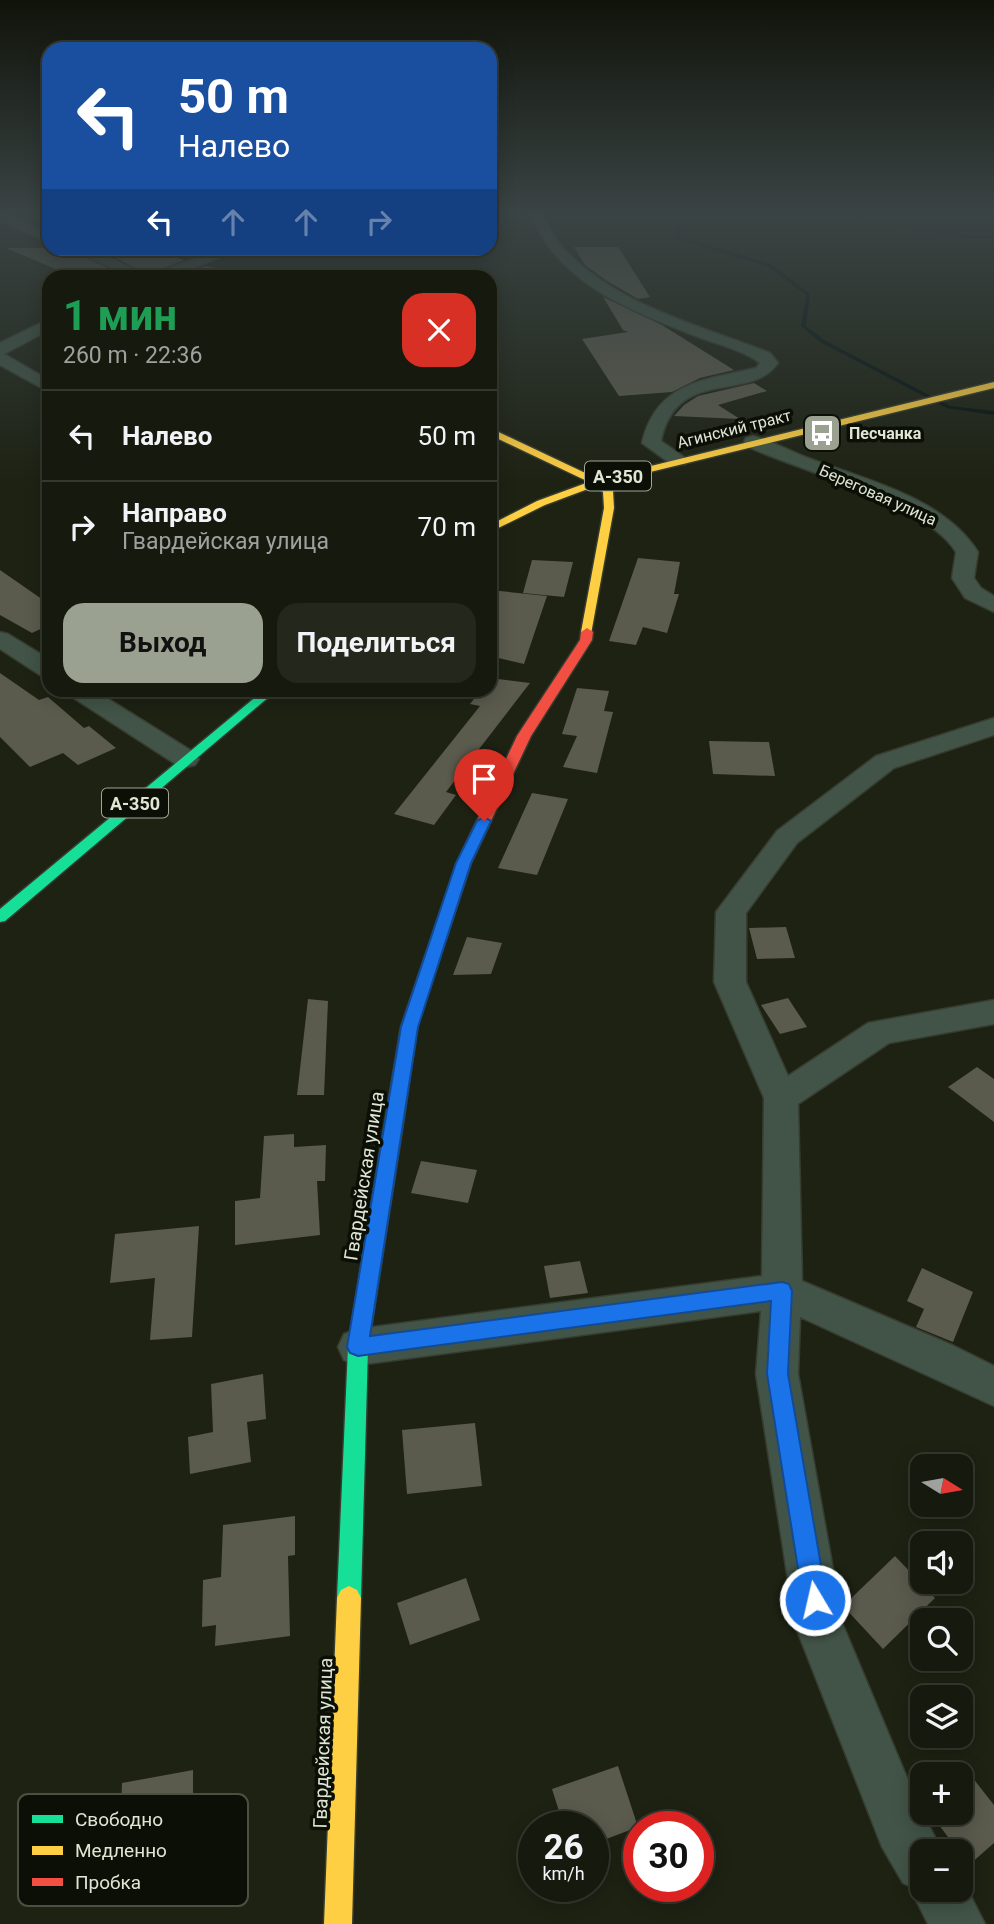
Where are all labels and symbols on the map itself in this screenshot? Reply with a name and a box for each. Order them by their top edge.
street label: Агинский тракт [675,406,793,452]
bus stop icon: Песчанка [801,412,843,454]
place label: Песчанка [849,424,922,443]
street label: Береговая улица [816,461,940,529]
road number: А-350 [585,462,651,490]
pin [454,749,514,821]
road number: А-350 [102,788,168,818]
street label: Гвардейская улица [339,1090,389,1262]
north arrow [910,1454,973,1517]
position arrow [778,1563,852,1637]
street label: Гвардейская улица [309,1657,337,1829]
legend [18,1794,248,1906]
text: Свободно [75,1808,163,1831]
speed limit sign: 30 [623,1811,714,1902]
text: Медленно [75,1839,167,1862]
text: Пробка [75,1871,141,1894]

